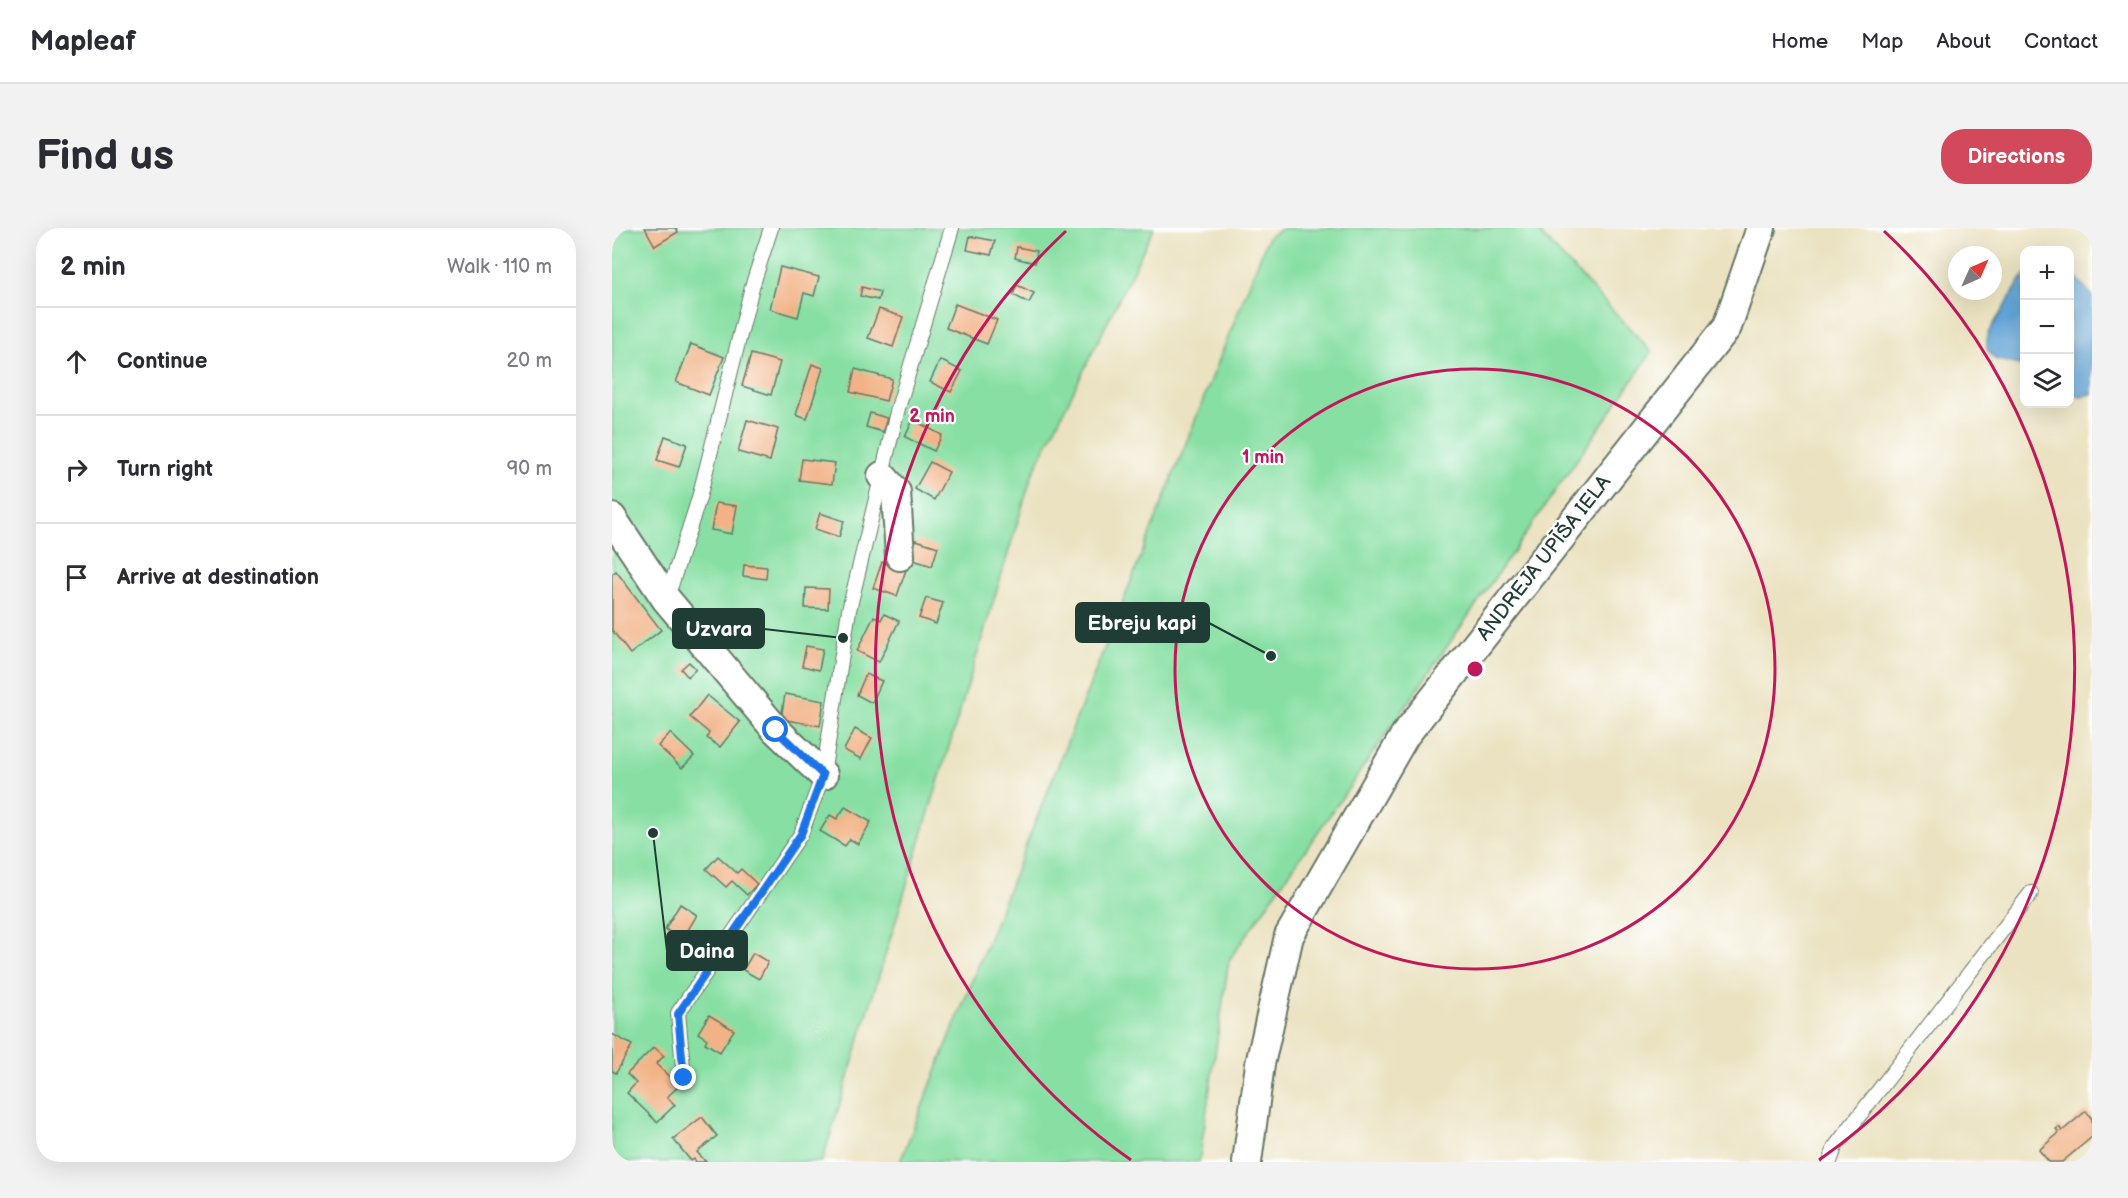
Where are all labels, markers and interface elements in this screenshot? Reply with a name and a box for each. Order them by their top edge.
text: Mapleaf [30,25,136,58]
text: Home [1771,29,1828,54]
text: Map [1861,29,1903,54]
text: About [1936,29,1991,54]
text: Contact [2024,29,2098,54]
button: Directions [1941,129,2092,184]
text: Find us [36,131,174,182]
north arrow [1948,246,2002,300]
map controls [2020,246,2074,408]
button: + [2020,246,2074,300]
text: 2 min [60,252,126,283]
text: Walk · 110 m [447,255,552,279]
button: − [2020,300,2074,354]
icon: ahead [60,345,93,378]
text: Continue [117,348,207,375]
text: 20 m [507,349,552,373]
button: layers [2020,354,2074,408]
text: 2 min [909,406,955,427]
text: 1 min [1242,447,1284,468]
icon: right [60,453,93,486]
text: Turn right [117,456,213,483]
text: 90 m [507,457,552,481]
street label: ANDREJA UPĪŠA IELA [1471,469,1617,646]
icon: arrive [60,561,93,594]
text: Arrive at destination [117,564,319,591]
callout: Ebreju kapi [1076,603,1209,642]
callout: Uzvara [673,609,764,648]
text: Ebreju kapi [1088,611,1196,636]
text: Uzvara [686,617,752,642]
centre of rings [1465,659,1485,679]
route start [762,716,788,742]
callout: Daina [667,931,747,970]
text: Daina [679,939,735,964]
route end [670,1064,696,1090]

